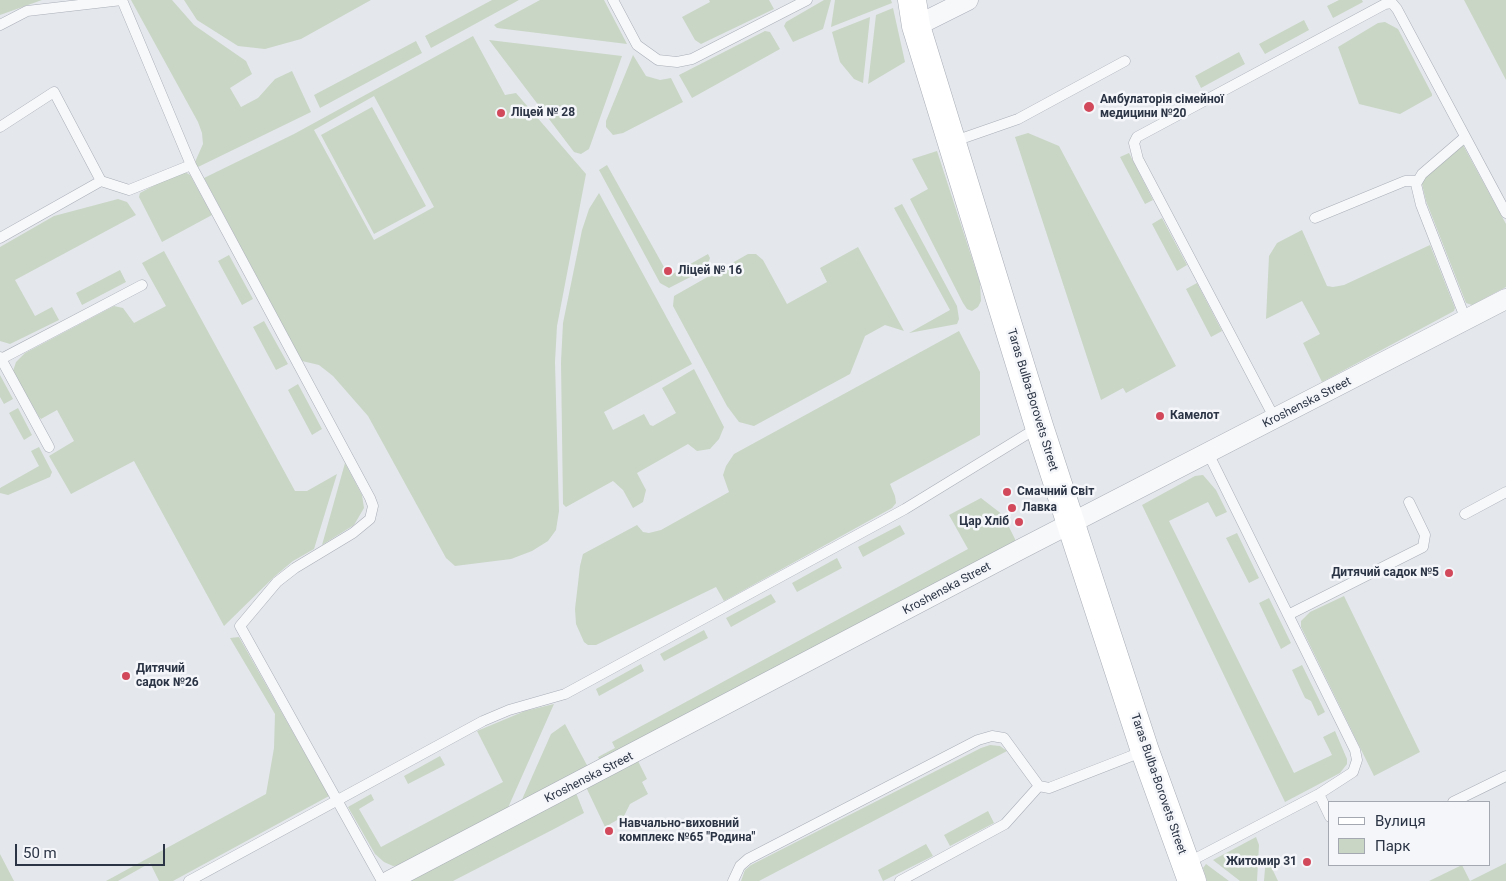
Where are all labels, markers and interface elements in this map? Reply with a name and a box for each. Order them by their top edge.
place label: Амбулаторія сімейної медицини №20 [1100,93,1224,121]
marker: Амбулаторія сімейної медицини №20 [1082,100,1096,114]
place label: Ліцей № 28 [511,106,575,120]
marker: Ліцей № 28 [495,107,507,119]
place label: Ліцей № 16 [678,264,742,278]
marker: Ліцей № 16 [662,265,674,277]
street label: Taras Bulba-Borovets Street [1003,327,1061,473]
street label: Kroshenska Street [1260,374,1354,432]
place label: Камелот [1170,409,1219,423]
marker: Камелот [1154,410,1166,422]
place label: Смачний Світ [1017,485,1094,499]
marker: Смачний Світ [1001,486,1013,498]
place label: Лавка [1022,501,1057,515]
marker: Лавка [1006,502,1018,514]
place label: Цар Хліб [959,515,1009,529]
marker: Цар Хліб [1013,516,1025,528]
street label: Kroshenska Street [901,560,993,618]
place label: Дитячий садок №5 [1331,566,1439,580]
marker: Дитячий садок №5 [1443,567,1455,579]
place label: Дитячий садок №26 [136,662,199,690]
marker: Дитячий садок №26 [120,670,132,682]
street label: Taras Bulba-Borovets Street [1127,712,1189,856]
street label: Kroshenska Street [542,749,636,807]
legend [1328,801,1491,866]
text: Вулиця [1375,812,1426,830]
place label: Навчально-виховний комплекс №65 "Родина" [619,817,755,845]
marker: Навчально-виховний комплекс №65 "Родина" [603,825,615,837]
scale bar [18,834,168,866]
text: Парк [1375,837,1410,855]
text: 50 m [23,844,57,862]
place label: Житомир 31 [1226,855,1297,869]
marker: Житомир 31 [1301,856,1313,868]

